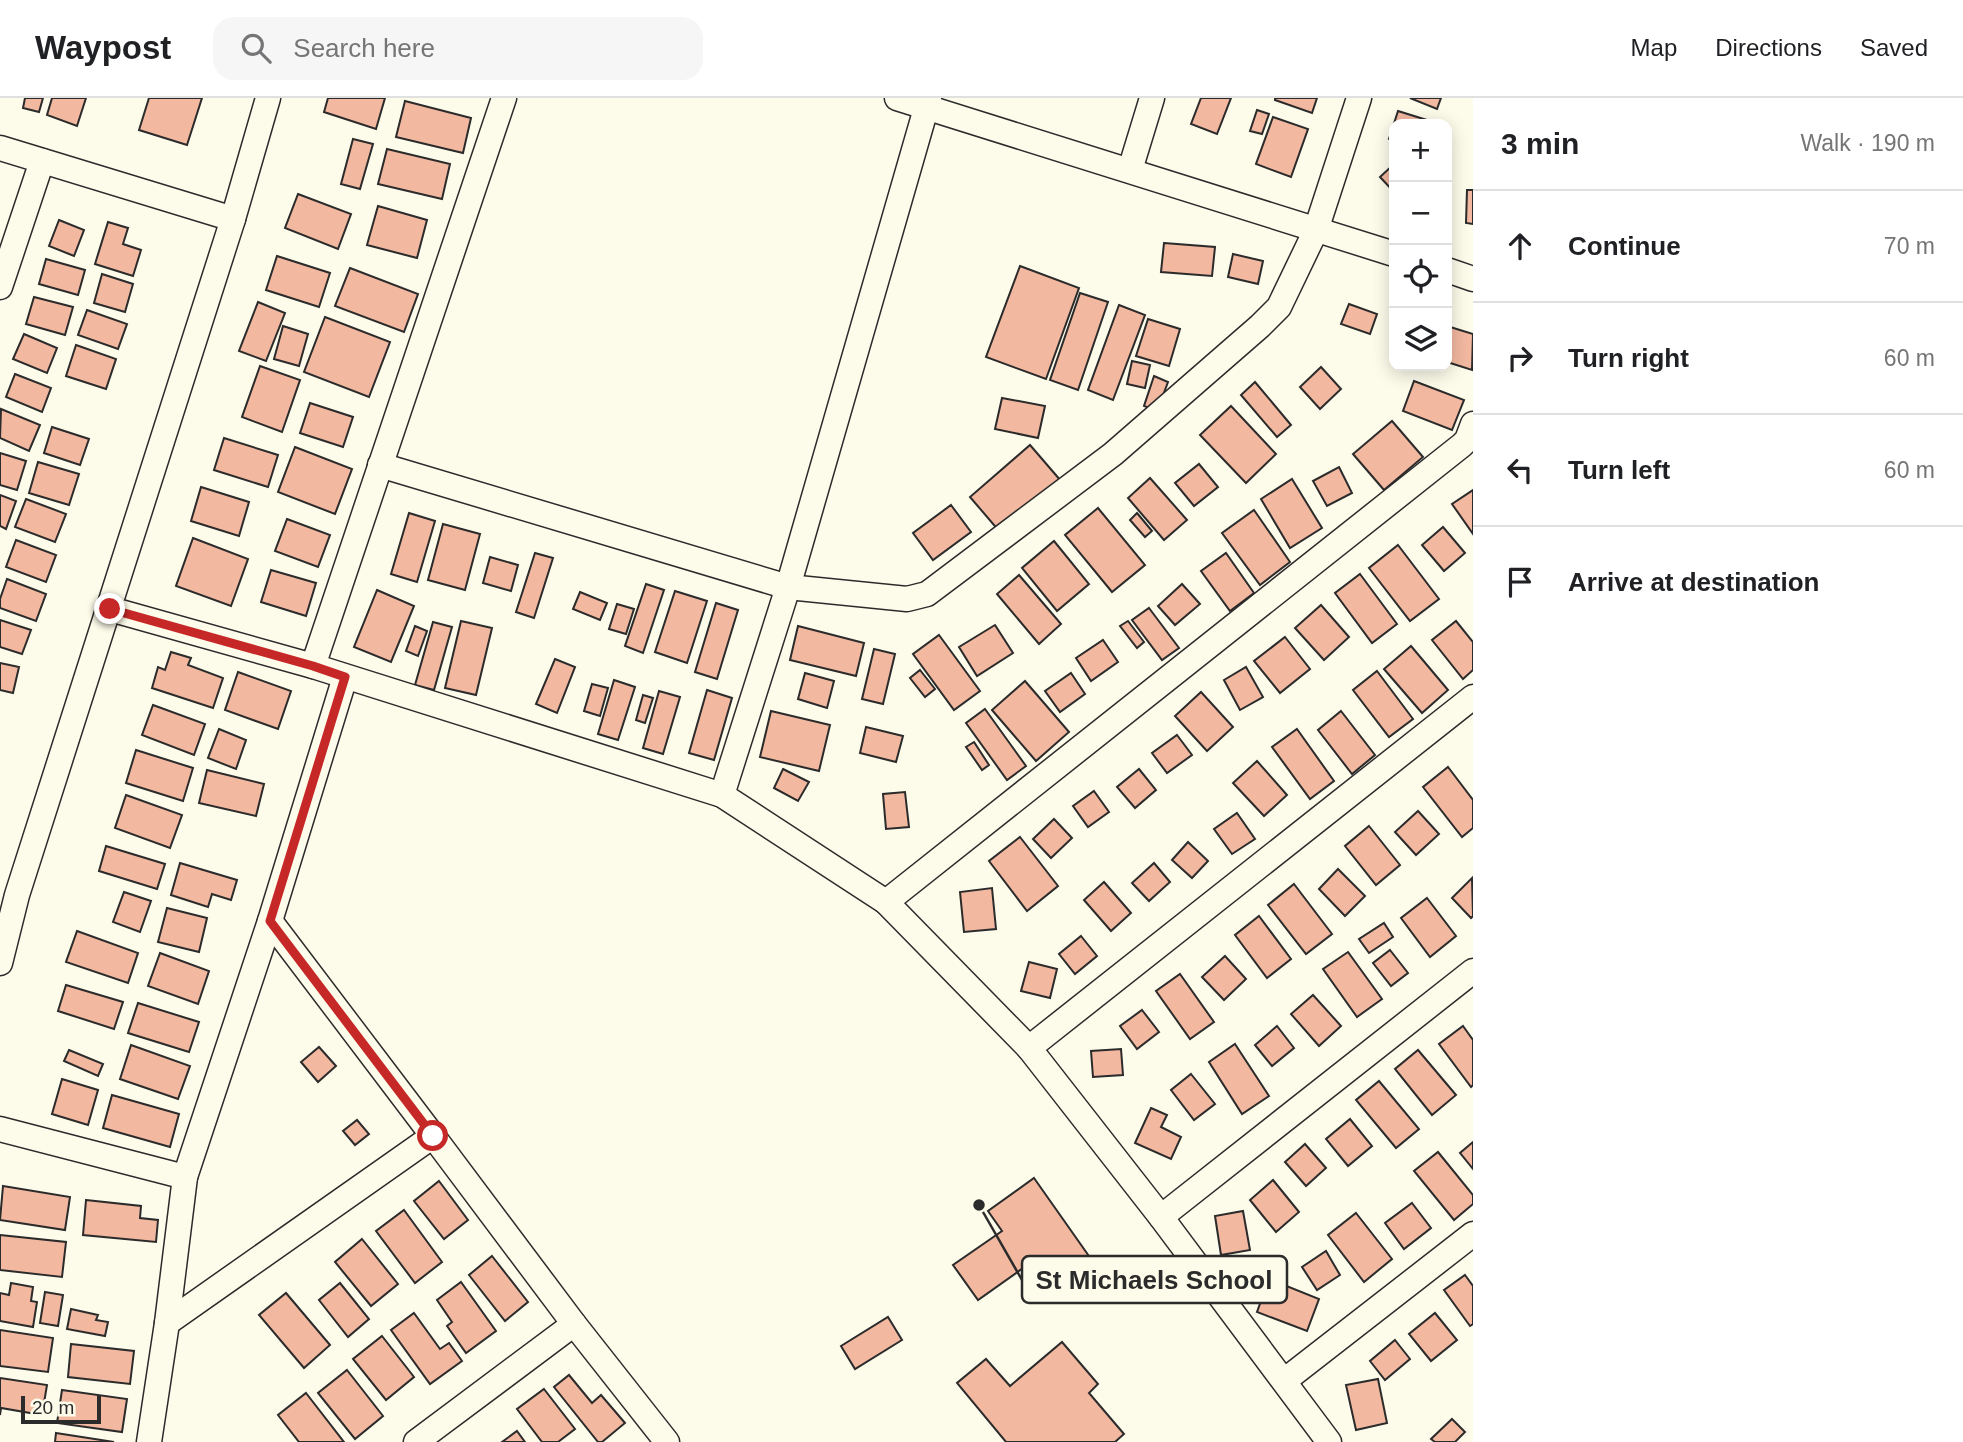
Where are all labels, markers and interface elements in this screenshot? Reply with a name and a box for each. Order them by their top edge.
search box [213,17,703,80]
text: Waypost [35,29,171,66]
icon: search [237,29,275,67]
text: Search here [293,33,435,63]
text: Map [1631,34,1677,61]
text: Directions [1715,34,1822,61]
text: Saved [1860,34,1928,61]
map controls [1389,119,1452,371]
button: + [1389,119,1452,182]
text: 3 min [1501,127,1579,160]
text: Walk · 190 m [1800,130,1935,156]
button: − [1389,182,1452,245]
icon: ahead [1501,227,1539,265]
text: Continue [1568,231,1681,261]
text: 70 m [1884,233,1935,259]
button: locate [1389,245,1452,308]
button: layers [1389,308,1452,371]
icon: right [1501,339,1539,377]
text: Turn right [1568,343,1689,373]
text: 60 m [1884,345,1935,371]
icon: left [1501,451,1539,489]
text: Turn left [1568,455,1670,485]
text: 60 m [1884,457,1935,483]
icon: arrive [1501,563,1539,601]
text: Arrive at destination [1568,567,1819,597]
route end [94,593,125,624]
route start [417,1120,448,1151]
callout: St Michaels School [1022,1256,1287,1303]
text: St Michaels School [1036,1265,1272,1295]
scale bar [21,1393,102,1425]
text: 20 m [32,1397,74,1418]

